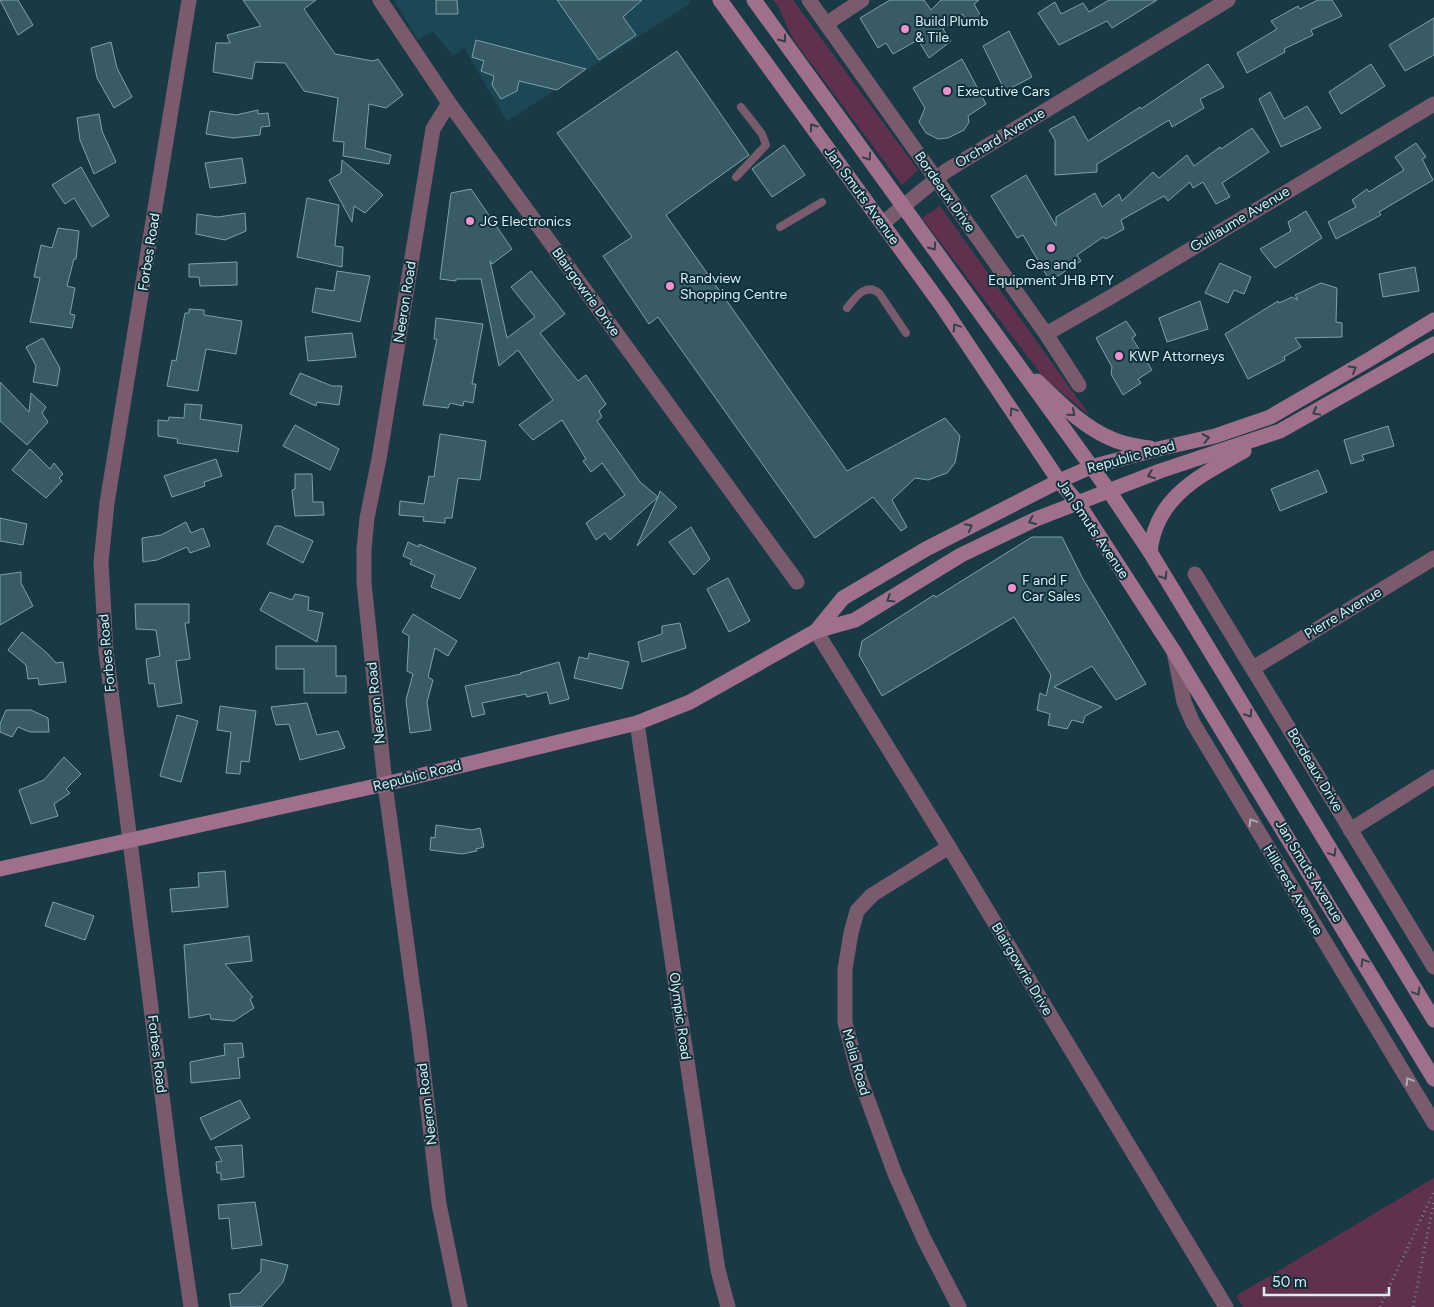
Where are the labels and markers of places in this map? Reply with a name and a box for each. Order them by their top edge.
place label: Build Plumb & Tile [915,13,988,46]
marker: Build Plumb & Tile [899,23,911,35]
place label: Executive Cars [957,83,1050,100]
marker: Executive Cars [941,85,953,97]
place label: JG Electronics [480,213,571,230]
marker: JG Electronics [464,215,476,227]
marker: Gas and Equipment JHB PTY [1045,242,1057,254]
place label: Gas and Equipment JHB PTY [988,256,1114,289]
place label: Randview Shopping Centre [680,270,787,303]
marker: Randview Shopping Centre [664,280,676,292]
place label: KWP Attorneys [1129,348,1225,365]
marker: KWP Attorneys [1113,350,1125,362]
place label: F and F Car Sales [1022,572,1080,605]
marker: F and F Car Sales [1006,582,1018,594]

